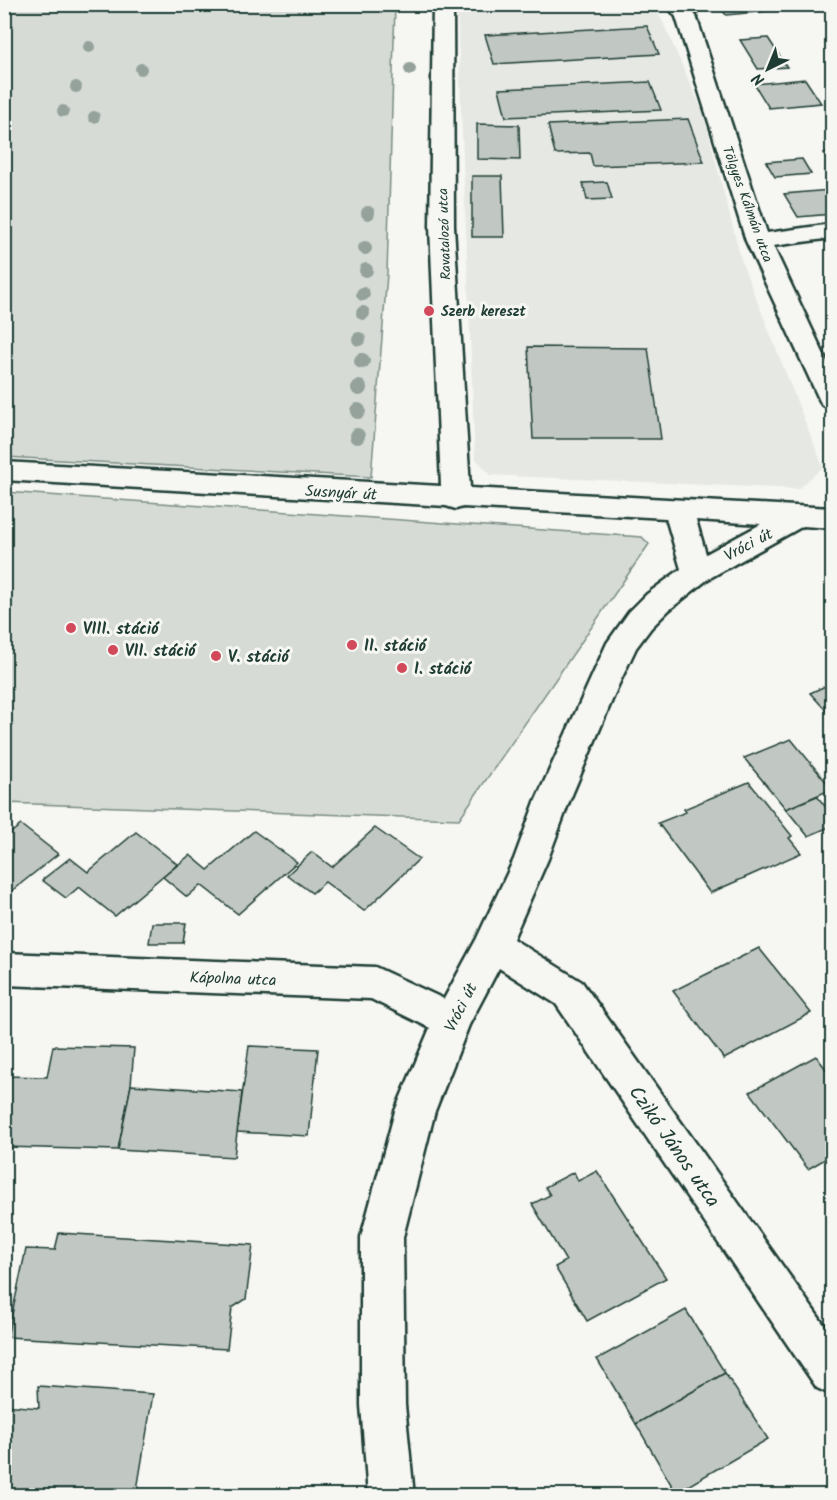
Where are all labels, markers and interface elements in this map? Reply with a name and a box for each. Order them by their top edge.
north arrow [738,39,798,99]
text: N [747,66,771,91]
street label: Tölgyes Kálmán utca [716,143,778,266]
street label: Ravatalozó utca [432,188,458,280]
place label: Szerb kereszt [441,301,527,323]
marker: Szerb kereszt [422,304,436,318]
street label: Susnyár út [304,479,378,508]
street label: Vróci út [720,522,778,569]
place label: VIII. stáció [83,617,160,642]
marker: VIII. stáció [64,621,78,635]
place label: II. stáció [364,634,428,659]
marker: II. stáció [345,638,359,652]
place label: VII. stáció [125,639,197,664]
marker: VII. stáció [106,643,120,657]
place label: V. stáció [228,645,290,670]
marker: V. stáció [209,649,223,663]
place label: I. stáció [414,657,473,682]
marker: I. stáció [395,661,409,675]
street label: Kápolna utca [189,965,277,994]
street label: Vróci út [438,978,485,1037]
street label: Czikó János utca [619,1080,727,1215]

